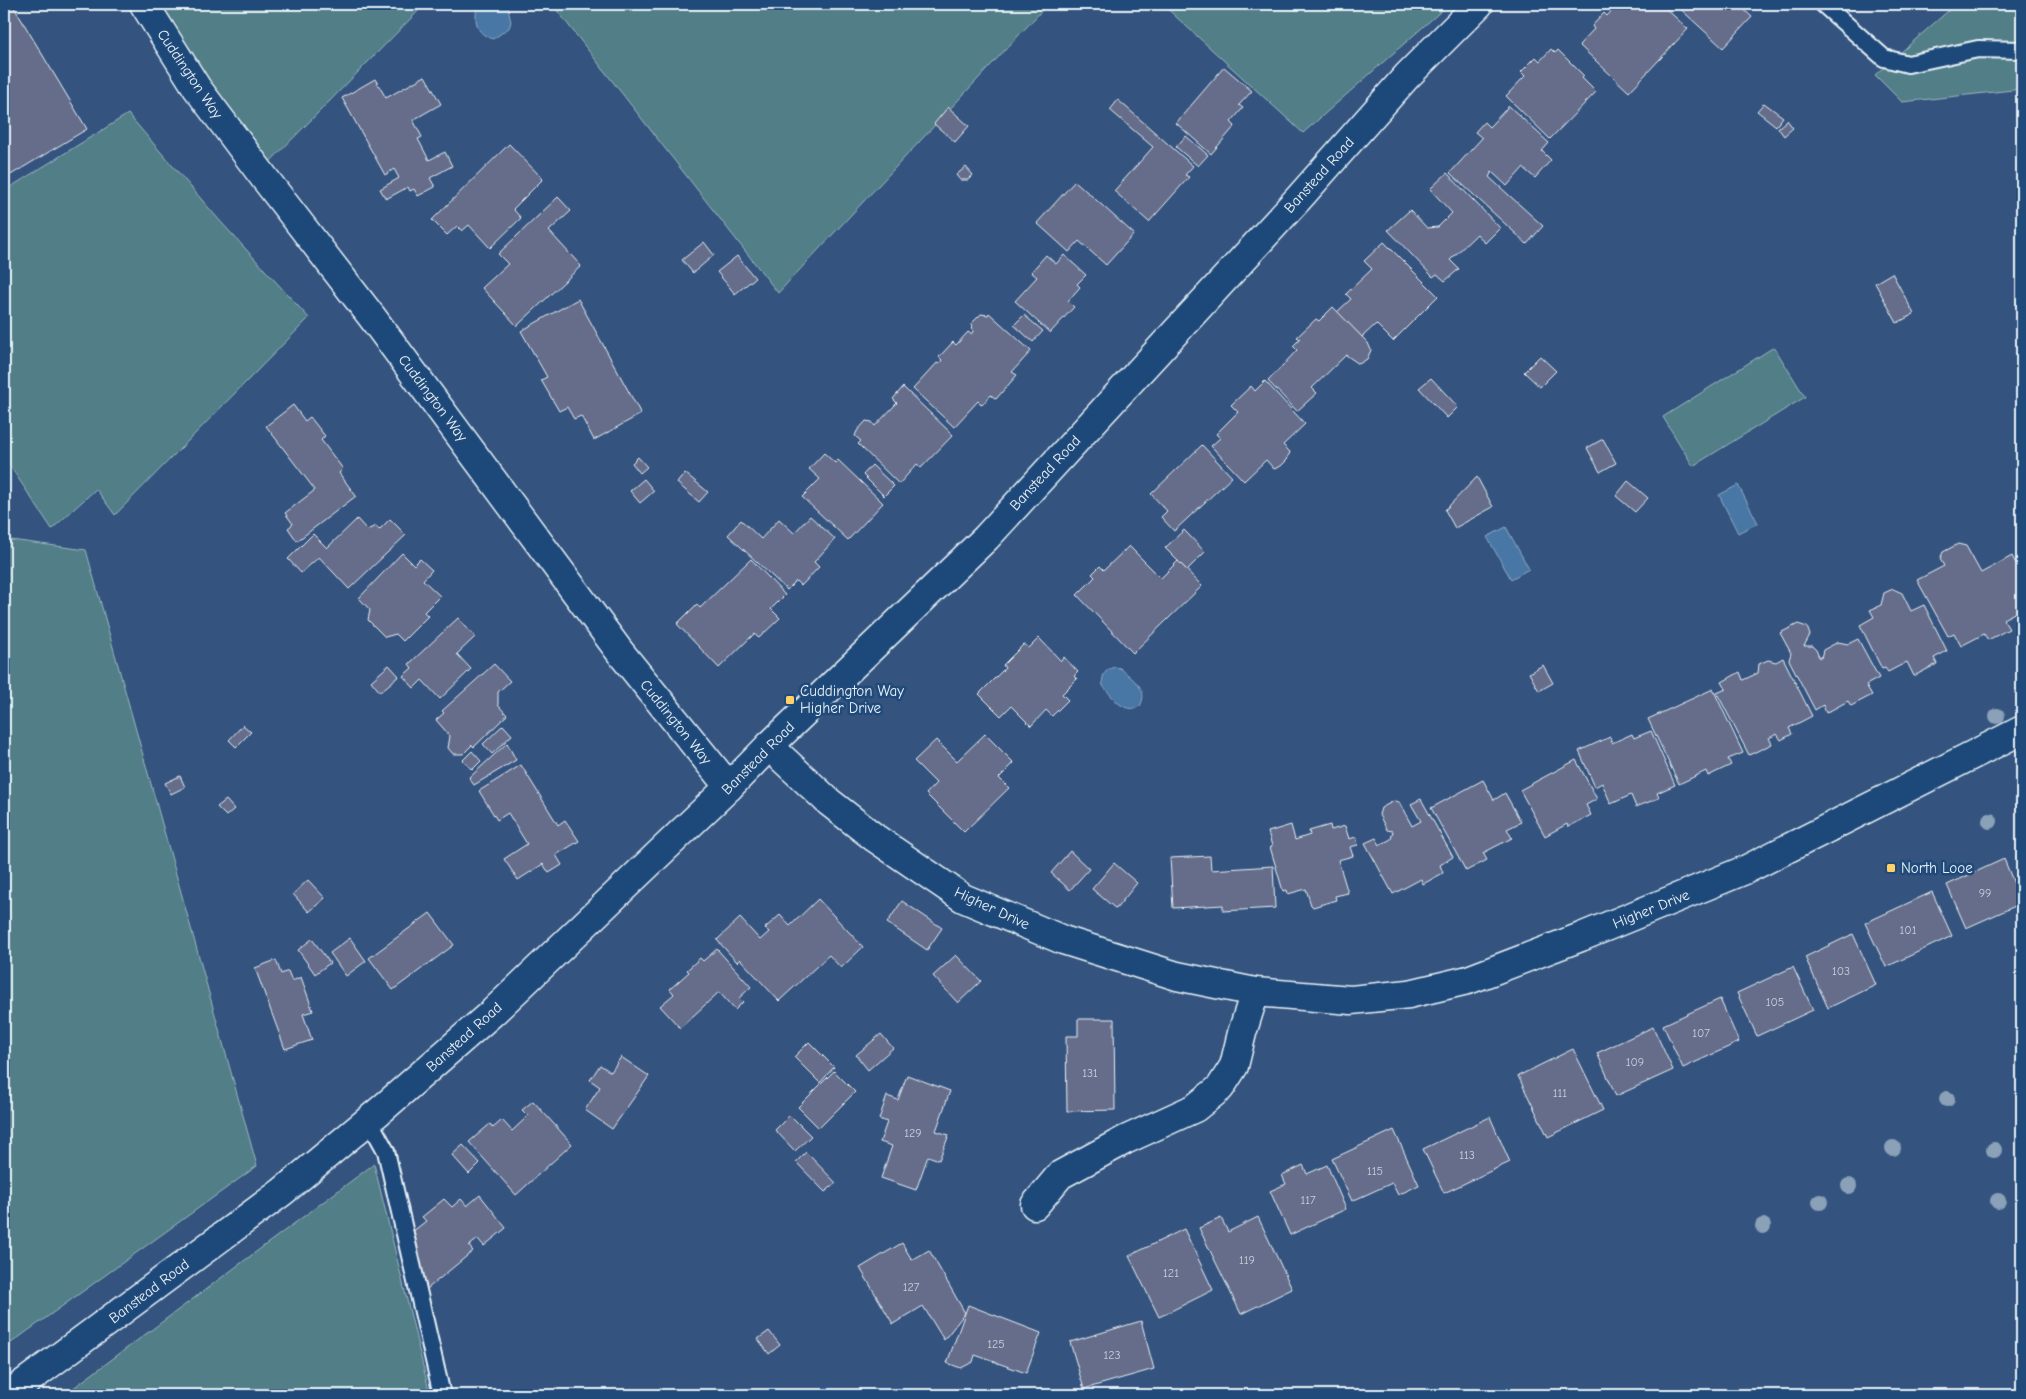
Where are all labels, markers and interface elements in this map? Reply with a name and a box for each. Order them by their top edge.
street label: Cuddington Way [153,26,227,122]
street label: Banstead Road [1280,133,1358,217]
street label: Cuddington Way [395,351,472,445]
street label: Banstead Road [1006,432,1084,514]
street label: Cuddington Way [636,676,716,768]
place label: Cuddington Way Higher Drive [800,682,904,717]
marker: Cuddington Way Higher Drive [784,694,796,706]
street label: Banstead Road [718,718,798,798]
place label: North Looe [1901,859,1973,877]
marker: North Looe [1885,862,1897,874]
street label: Higher Drive [951,883,1033,933]
street label: Higher Drive [1610,885,1692,933]
house number: 99 [1979,886,1991,900]
house number: 101 [1900,923,1917,937]
house number: 103 [1832,964,1850,978]
house number: 105 [1766,995,1784,1009]
street label: Banstead Road [422,998,506,1076]
house number: 107 [1692,1026,1710,1040]
house number: 109 [1626,1055,1644,1069]
house number: 131 [1082,1066,1098,1080]
house number: 111 [1553,1086,1567,1100]
house number: 129 [904,1126,922,1140]
house number: 113 [1459,1148,1475,1162]
house number: 115 [1367,1164,1383,1178]
house number: 117 [1300,1193,1316,1207]
house number: 119 [1239,1253,1255,1267]
street label: Banstead Road [105,1255,193,1327]
house number: 121 [1163,1266,1179,1280]
house number: 127 [903,1280,920,1294]
house number: 125 [987,1337,1005,1351]
house number: 123 [1103,1348,1121,1362]

